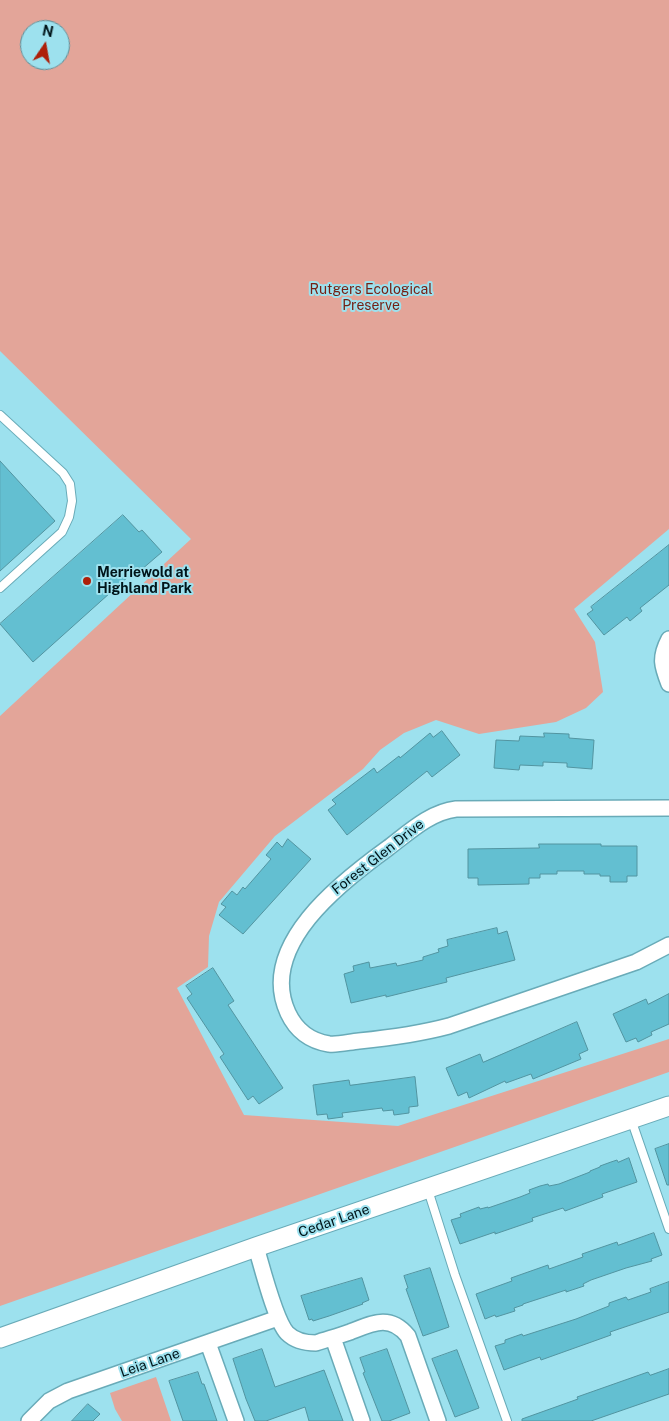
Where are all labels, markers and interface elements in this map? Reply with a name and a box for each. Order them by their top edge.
north arrow [20,20,70,70]
text: N [41,22,55,40]
park label: Rutgers Ecological Preserve [310,282,432,314]
place label: Merriewold at Highland Park [97,565,192,598]
marker: Merriewold at Highland Park [81,575,93,587]
street label: Forest Glen Drive [329,816,427,898]
street label: Cedar Lane [296,1201,372,1241]
street label: Leia Lane [118,1345,182,1381]

